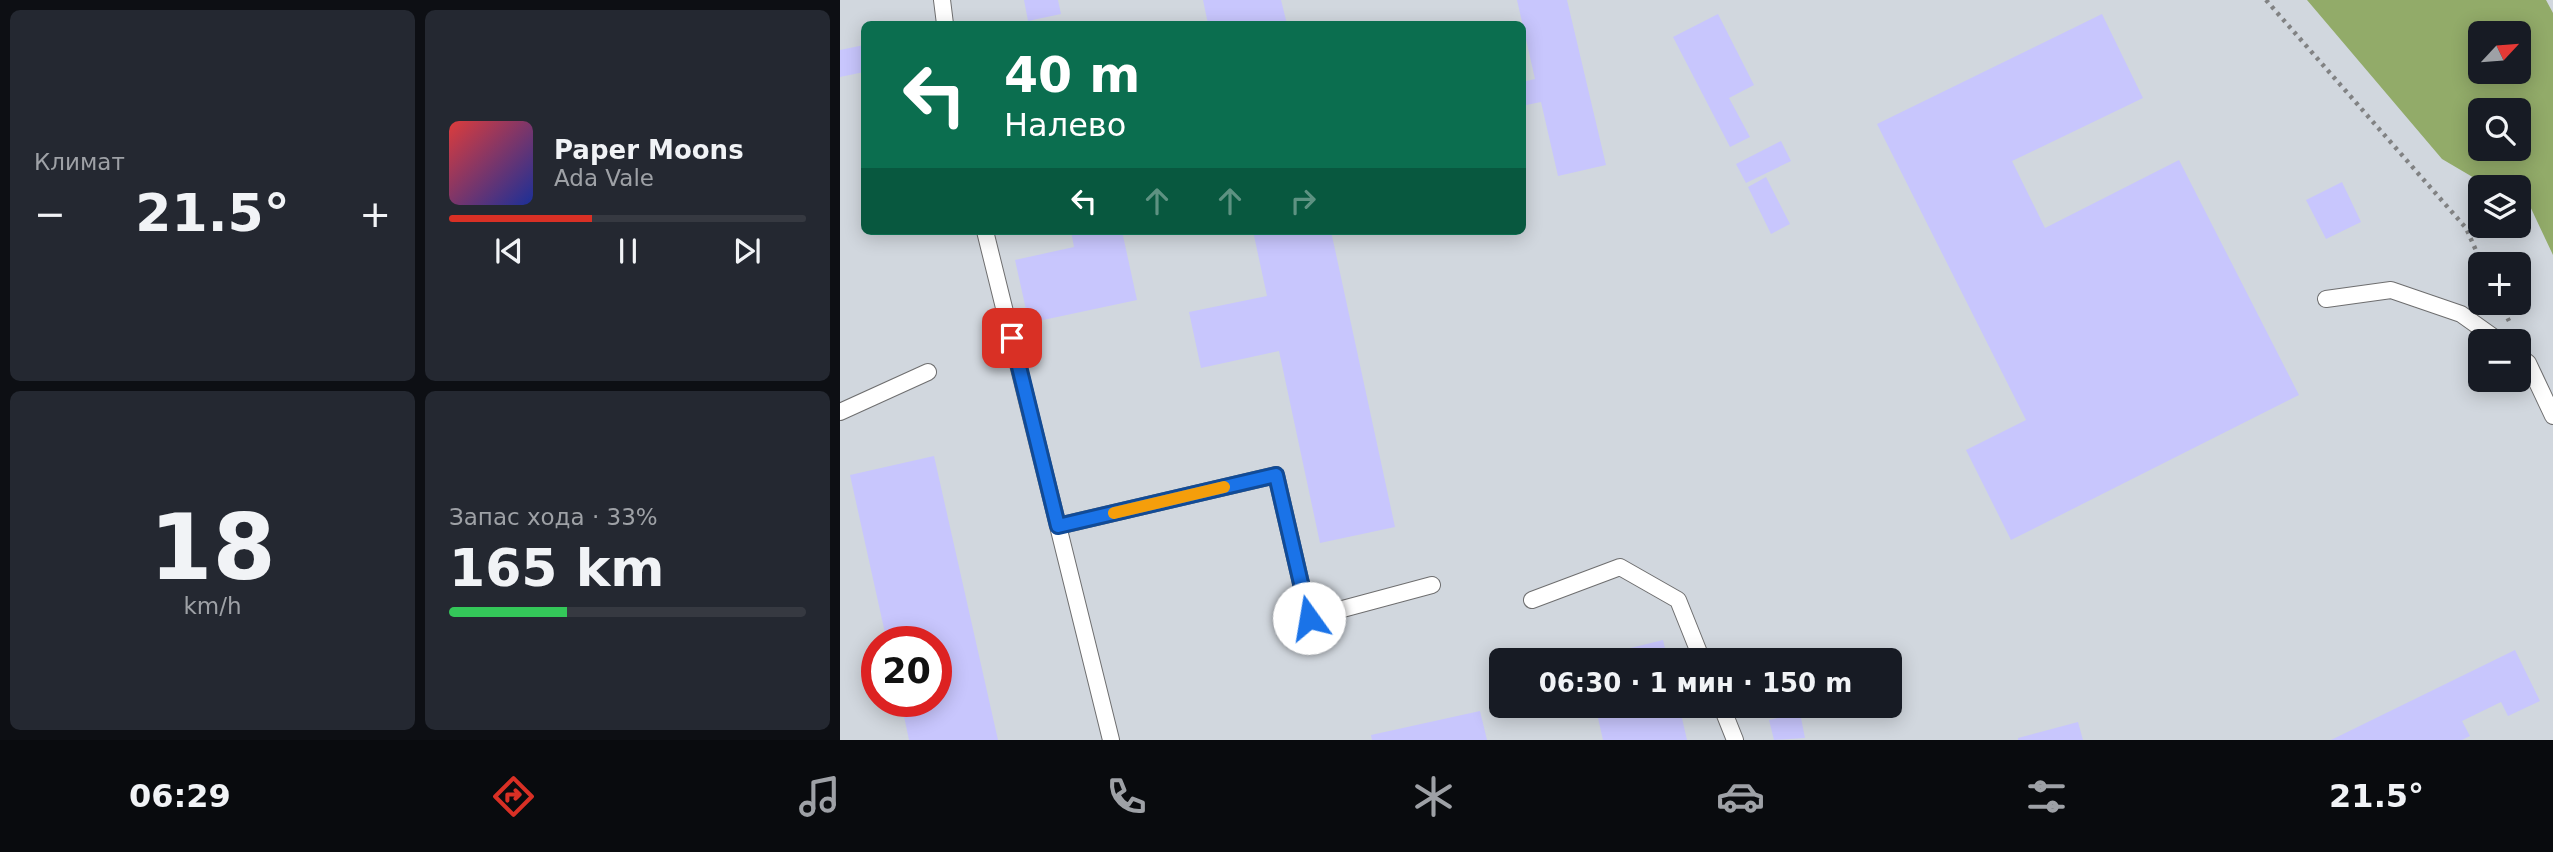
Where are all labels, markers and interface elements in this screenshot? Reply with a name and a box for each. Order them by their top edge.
north arrow [2468,21,2530,84]
map controls [2468,21,2531,392]
text: 40 m [1004,47,1140,104]
icon: left [889,49,980,140]
button: search [2468,98,2531,161]
text: Налево [1004,106,1126,144]
text: Paper Moons [554,135,744,165]
text: Климат [34,149,125,175]
text: Ada Vale [554,165,654,191]
button: layers [2468,175,2531,238]
icon: left [1065,182,1103,220]
icon: ahead [1138,182,1176,220]
icon: ahead [1211,182,1249,220]
icon: right [1284,182,1322,220]
text: 21.5° [135,183,290,243]
text: − [34,192,66,236]
text: + [359,192,391,236]
icon: previous [490,232,528,270]
icon: pause [609,232,647,270]
icon: next [728,232,766,270]
button: + [2468,252,2531,315]
pin [982,308,1042,368]
icon: arrive [993,319,1031,357]
button: − [2468,329,2531,392]
text: 18 [149,495,276,600]
text: Запас хода · 33% [449,504,658,530]
text: 165 km [449,538,664,598]
position arrow [1272,581,1346,655]
text: km/h [183,593,242,619]
speed limit sign: 20 [861,626,952,717]
text: 06:30 · 1 мин · 150 m [1539,668,1852,698]
icon: directions [489,772,538,821]
icon: music [795,772,844,821]
icon: phone [1102,772,1151,821]
icon: climate [1409,772,1458,821]
icon: car [1716,772,1765,821]
icon: filters [2022,772,2071,821]
text: 06:29 [129,777,231,815]
text: 21.5° [2329,777,2424,815]

